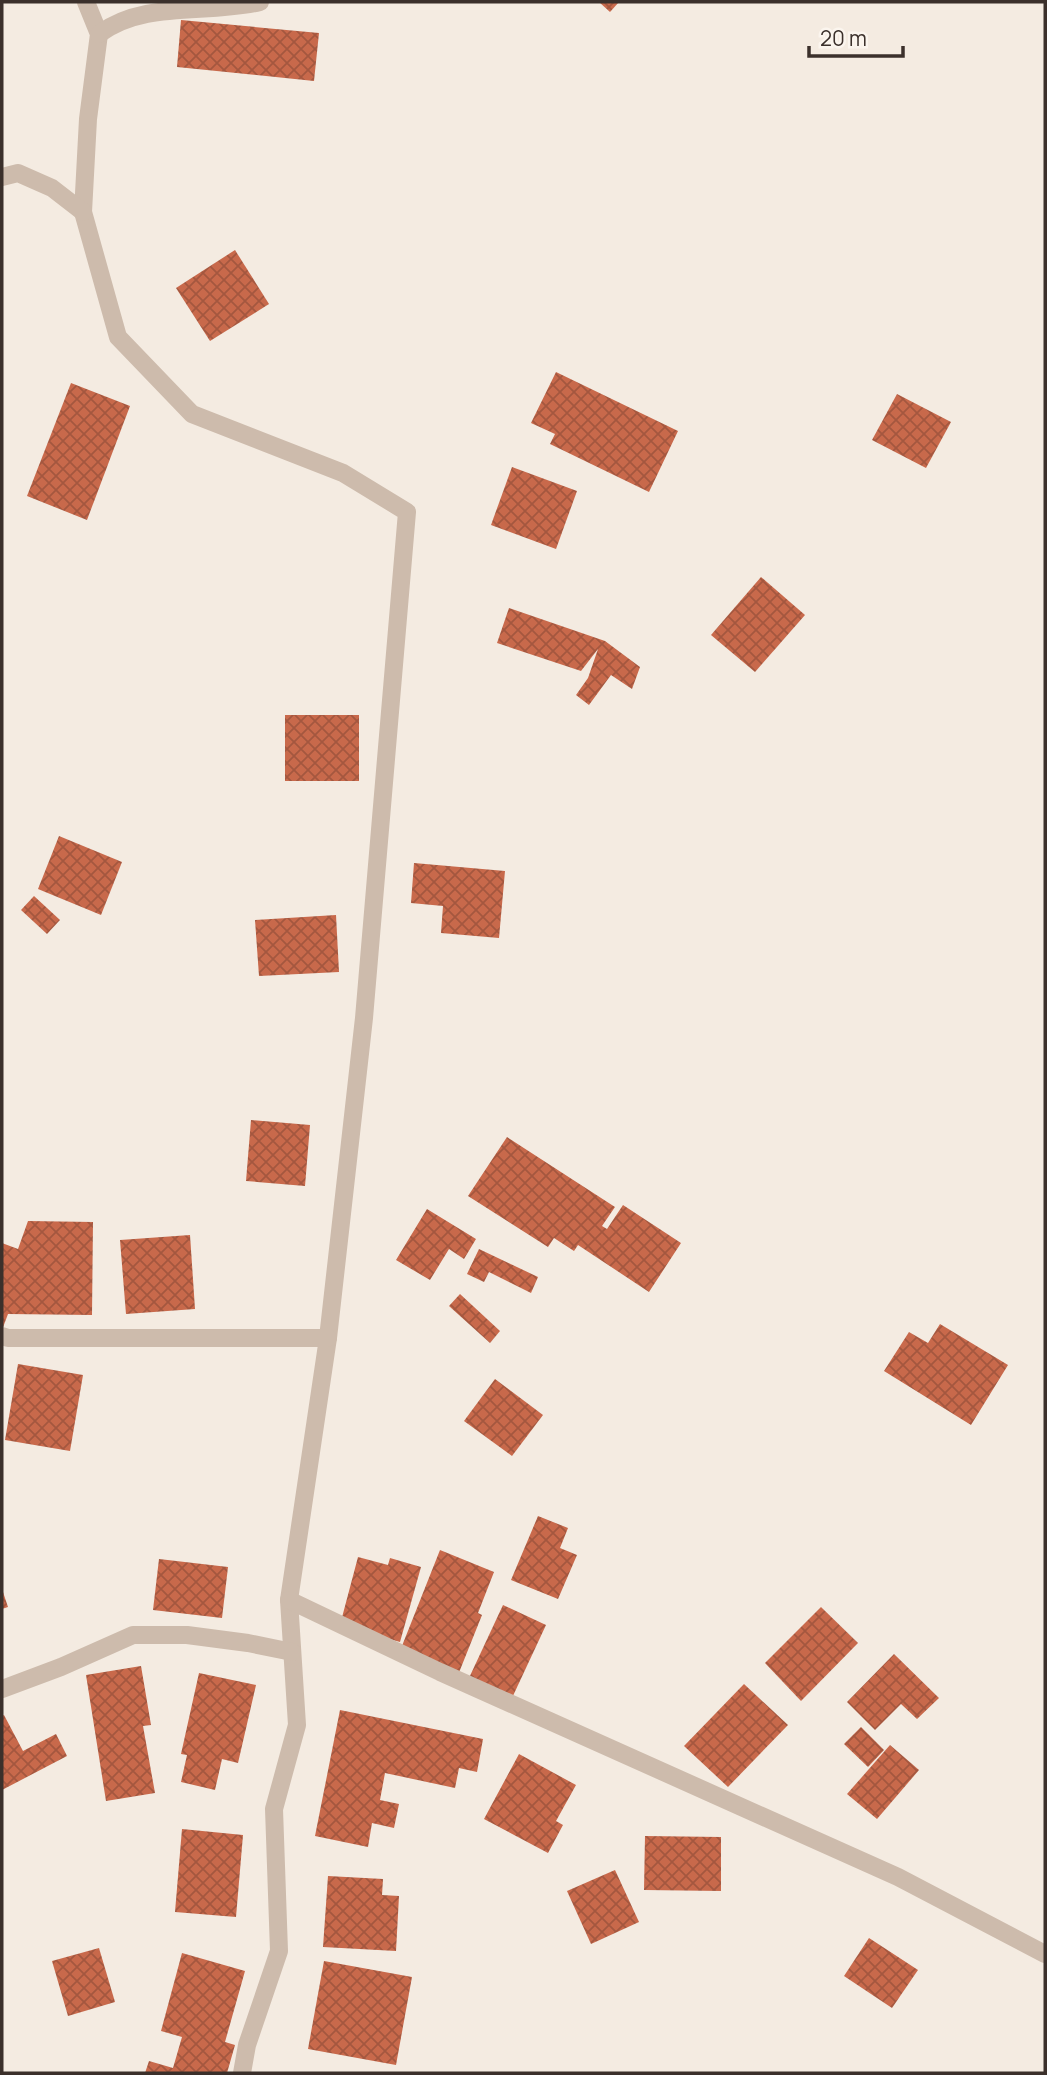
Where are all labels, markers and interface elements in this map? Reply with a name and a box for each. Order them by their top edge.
scale bar [809,14,904,58]
text: 20 m [820,24,867,52]

